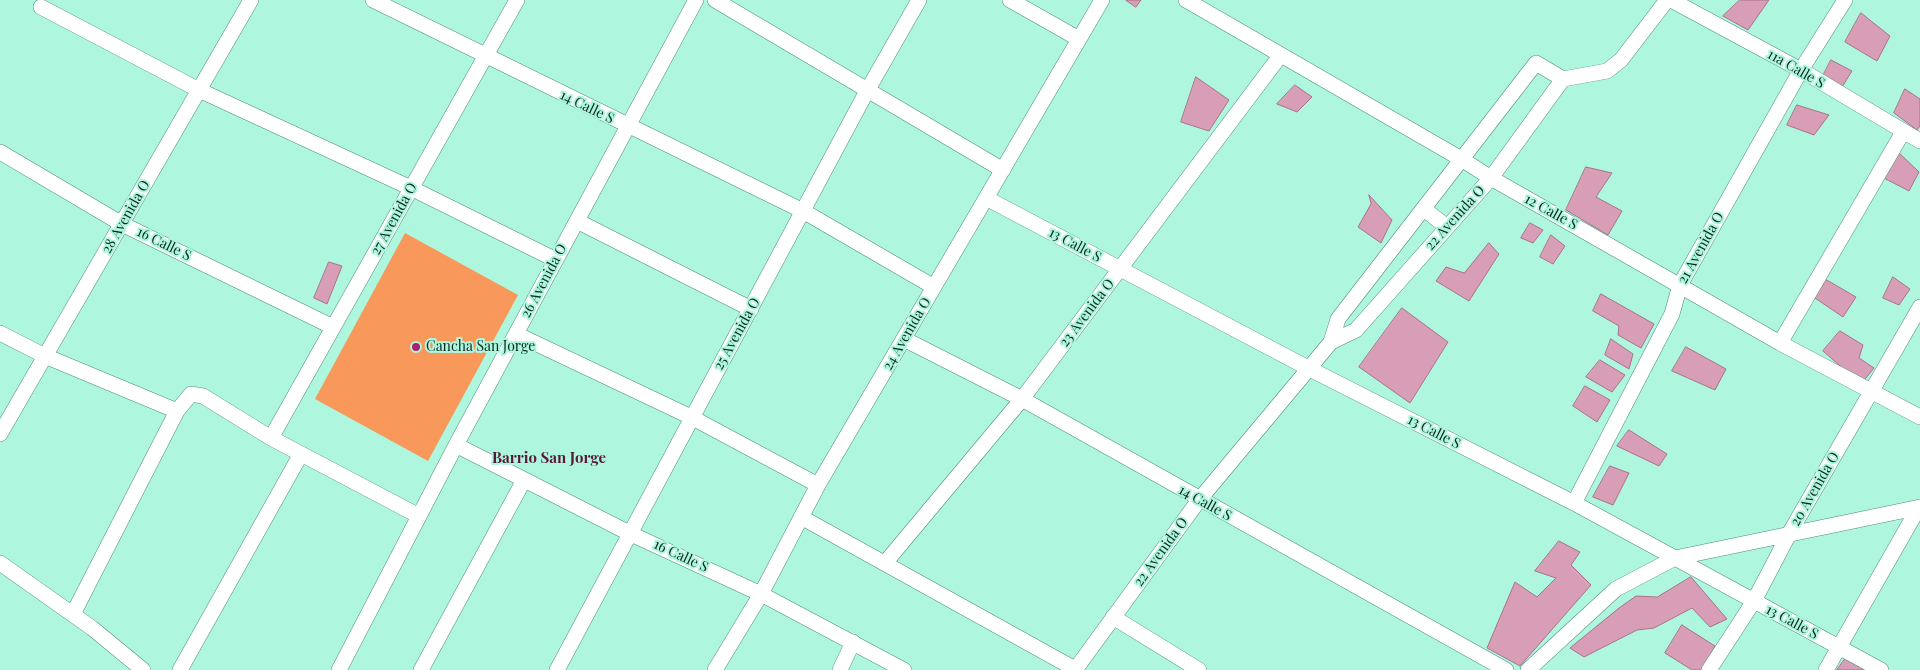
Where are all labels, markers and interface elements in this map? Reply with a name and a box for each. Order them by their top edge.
street label: 11a Calle S [1764,46,1828,92]
street label: 14 Calle S [557,87,617,127]
street label: 28 Avenida O [98,177,154,257]
street label: 27 Avenida O [367,180,421,258]
street label: 22 Avenida O [1422,182,1488,254]
street label: 12 Calle S [1522,191,1580,233]
street label: 21 Avenida O [1674,209,1728,287]
street label: 16 Calle S [134,224,194,264]
street label: 13 Calle S [1046,224,1104,266]
street label: 26 Avenida O [517,241,571,321]
street label: 23 Avenida O [1056,276,1118,350]
street label: 25 Avenida O [710,295,764,373]
street label: 24 Avenida O [879,295,935,373]
place label: Cancha San Jorge [426,339,535,355]
marker: Cancha San Jorge [410,341,422,353]
street label: 13 Calle S [1405,411,1463,453]
district label: Barrio San Jorge [492,449,606,467]
street label: 20 Avenida O [1787,449,1843,529]
street label: 14 Calle S [1175,482,1235,524]
street label: 22 Avenida O [1130,514,1192,590]
street label: 16 Calle S [651,536,711,576]
street label: 13 Calle S [1763,601,1821,643]

